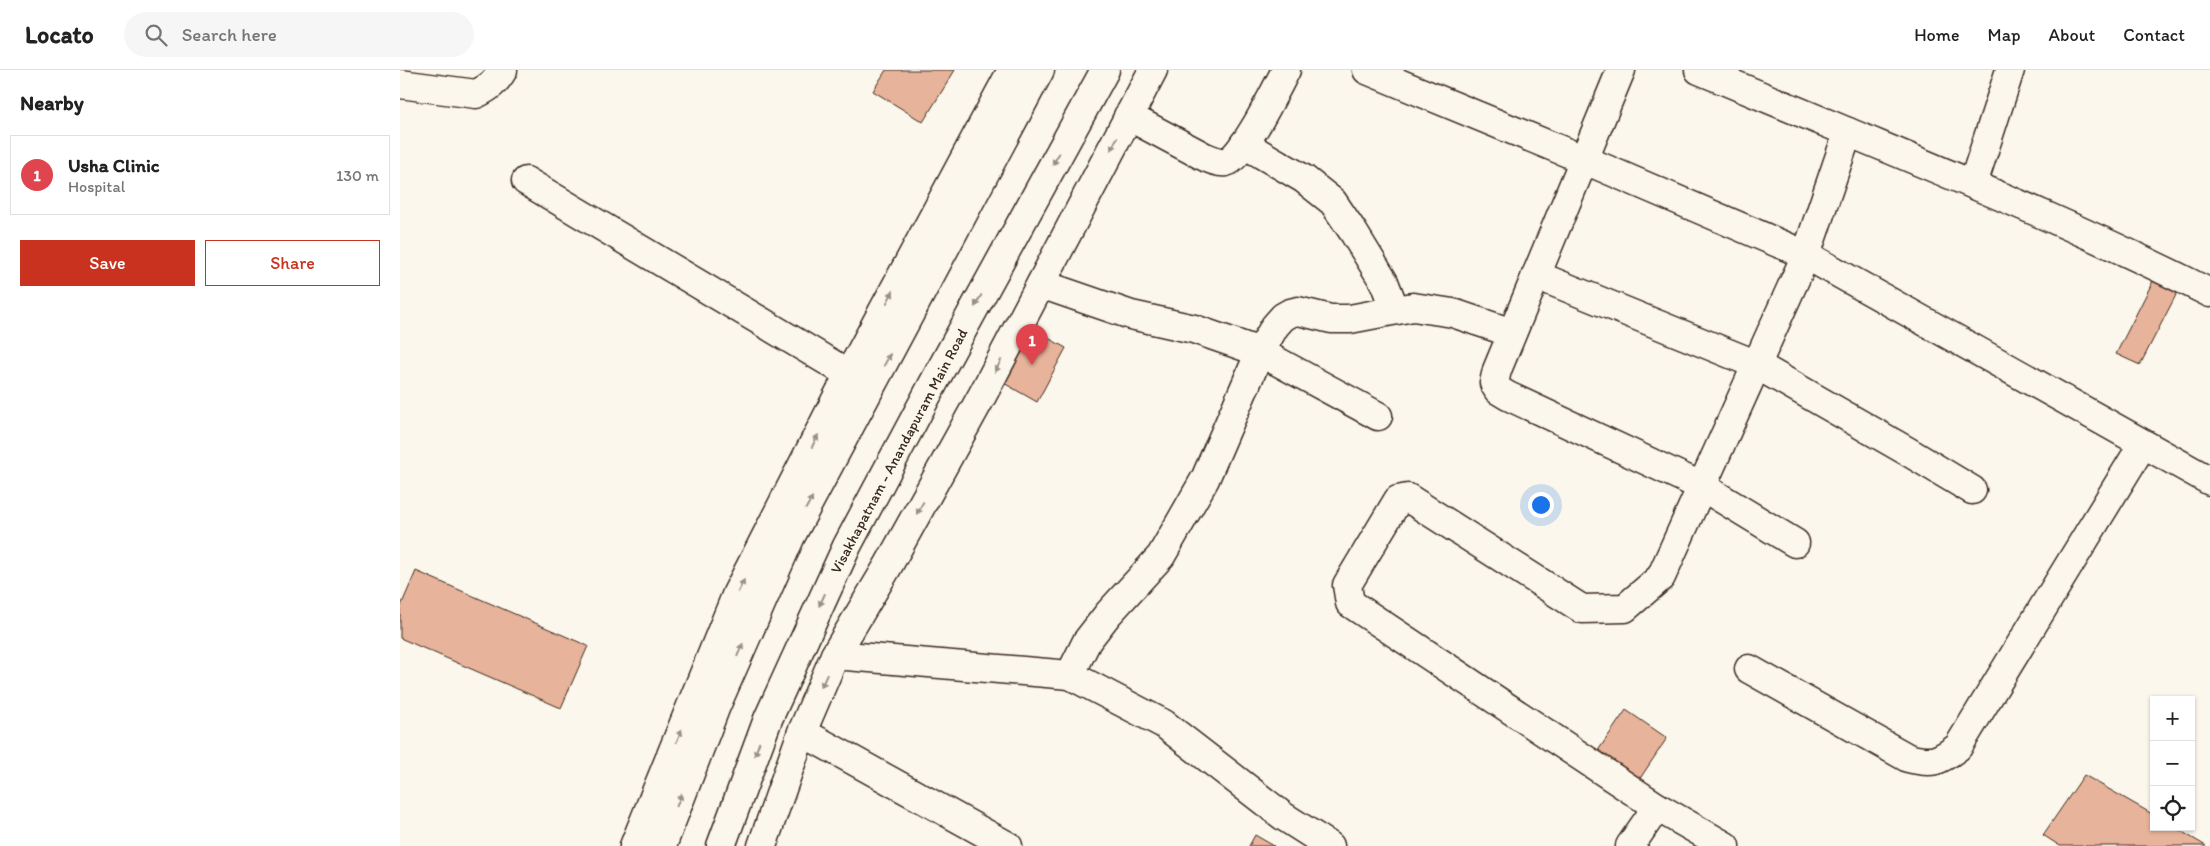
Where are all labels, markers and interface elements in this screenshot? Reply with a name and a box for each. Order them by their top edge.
search box [124,12,474,57]
text: Locato [25,20,94,49]
icon: search [142,21,170,49]
text: Search here [182,23,277,46]
text: Home [1914,24,1960,46]
text: Map [1988,24,2021,46]
text: About [2049,24,2095,46]
text: Contact [2123,24,2185,46]
text: Nearby [20,90,84,115]
one-way arrow [1109,137,1118,151]
one-way arrow [1052,151,1060,166]
text: Usha Clinic [68,154,159,177]
text: 1 [33,166,41,185]
text: 130 m [336,166,379,185]
text: Hospital [68,177,125,196]
button: Save [20,240,195,286]
button: Share [205,240,380,286]
one-way arrow [886,290,894,304]
one-way arrow [974,294,982,309]
pin: 1 [1016,324,1048,365]
street label: Visakhapatnam - Anandapuram Main Road [827,325,971,577]
one-way arrow [883,353,891,367]
one-way arrow [994,358,1002,373]
one-way arrow [811,434,819,448]
your location [1528,492,1554,518]
one-way arrow [805,495,813,510]
one-way arrow [916,501,924,515]
one-way arrow [737,578,745,593]
one-way arrow [818,593,826,607]
one-way arrow [737,643,745,657]
one-way arrow [820,674,828,688]
map controls [2150,696,2195,831]
button: + [2150,696,2195,741]
one-way arrow [675,728,683,743]
button: − [2150,741,2195,786]
one-way arrow [753,742,761,757]
button: locate [2150,786,2195,831]
one-way arrow [676,793,683,808]

